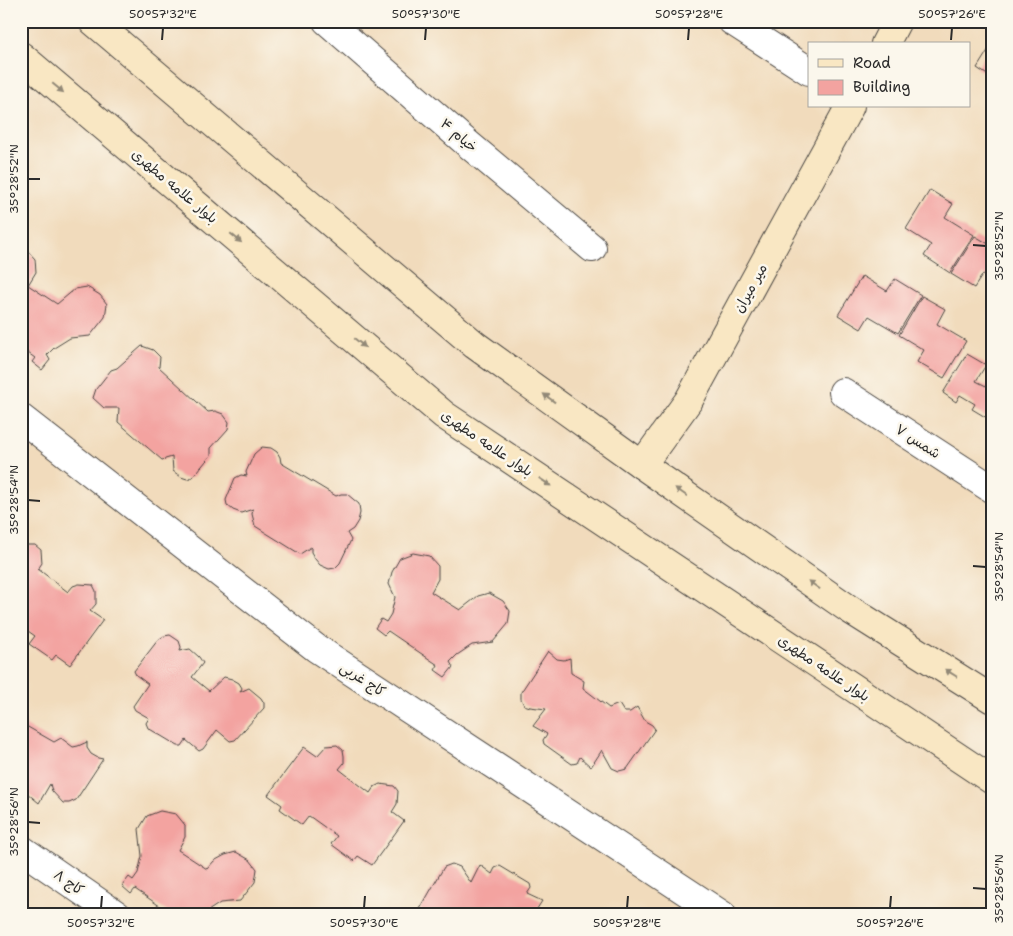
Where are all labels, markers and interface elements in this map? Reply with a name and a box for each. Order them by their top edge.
text: 50°57'32"E [129,6,197,22]
text: 50°57'30"E [392,6,460,22]
text: 50°57'28"E [655,6,723,22]
text: 50°57'26"E [918,6,986,22]
legend [808,42,970,108]
text: Road [853,53,891,73]
text: Building [853,77,910,97]
one-way arrow [52,82,65,93]
street label: خیام ۴ [436,114,481,157]
text: 35°28'52"N [6,144,22,214]
street label: بلوار علامه مطهری [128,145,222,227]
text: 35°28'52"N [991,211,1007,281]
one-way arrow [229,232,241,244]
street label: میر میران [729,260,771,316]
one-way arrow [353,338,366,349]
one-way arrow [543,392,556,403]
street label: بلوار علامه مطهری [438,406,536,480]
street label: شمس ۷ [892,420,944,462]
text: 35°28'54"N [6,465,22,535]
one-way arrow [539,478,552,487]
one-way arrow [674,487,688,497]
text: 35°28'54"N [991,532,1007,602]
one-way arrow [808,580,821,590]
street label: بلوار علامه مطهری [775,631,873,705]
street label: کاج غربی [336,658,389,701]
one-way arrow [944,669,957,678]
text: 35°28'56"N [6,787,22,857]
text: 35°28'56"N [991,854,1007,924]
street label: کاج ۸ [50,865,88,900]
text: 50°57'32"E [67,915,135,931]
text: 50°57'30"E [330,915,398,931]
text: 50°57'28"E [593,915,661,931]
text: 50°57'26"E [856,915,924,931]

